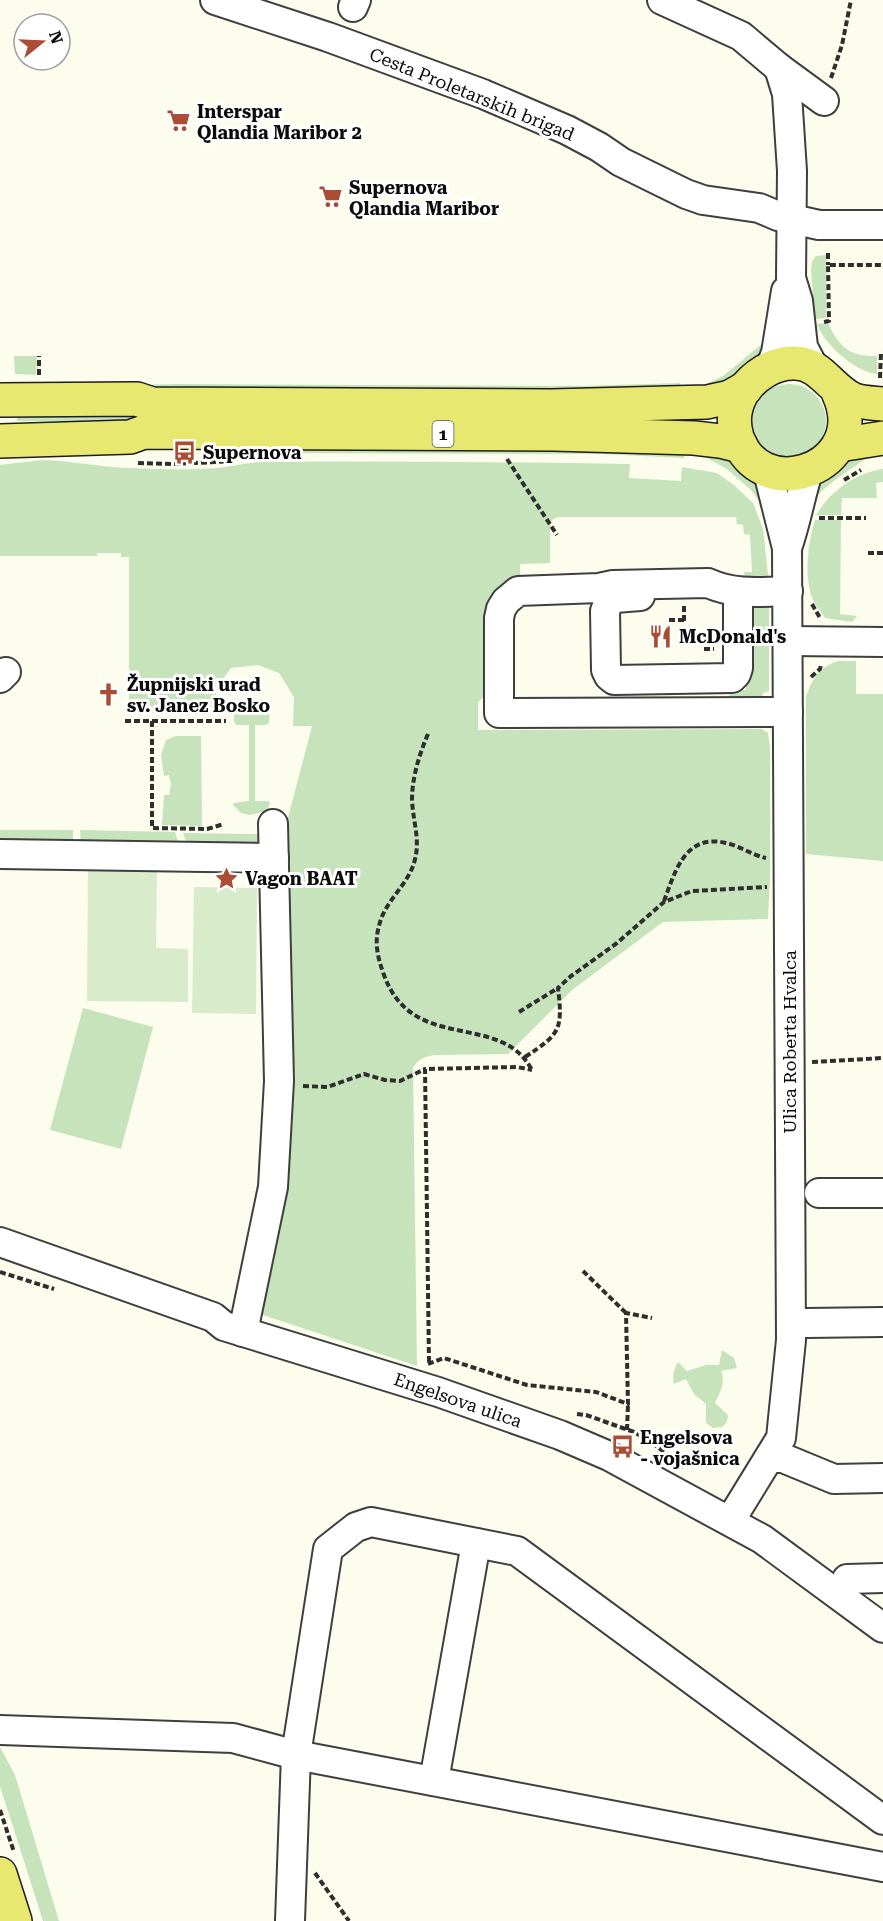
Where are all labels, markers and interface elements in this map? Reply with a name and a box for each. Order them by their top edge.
north arrow [12,12,72,72]
text: N [45,29,67,46]
street label: Cesta Proletarskih brigad [366,43,578,145]
place label: Interspar Qlandia Maribor 2 [197,101,362,143]
supermarket icon: Interspar Qlandia Maribor 2 [166,108,192,134]
place label: Supernova Qlandia Maribor [349,177,499,219]
supermarket icon: Supernova Qlandia Maribor [318,184,344,210]
road number: 1 [432,421,454,447]
bus stop icon: Supernova [172,439,198,465]
place label: Supernova [203,442,302,463]
restaurant icon: McDonald's [648,623,674,649]
place label: McDonald's [679,626,786,647]
place label: Župnijski urad sv. Janez Bosko [127,673,270,716]
church icon: Župnijski urad sv. Janez Bosko [96,681,122,707]
place icon: Vagon BAAT [214,865,240,891]
place label: Vagon BAAT [245,868,358,889]
street label: Ulica Roberta Hvalca [779,950,800,1134]
street label: Engelsova ulica [391,1368,525,1432]
place label: Engelsova - vojašnica [640,1427,740,1469]
bus stop icon: Engelsova - vojašnica [609,1434,635,1460]

